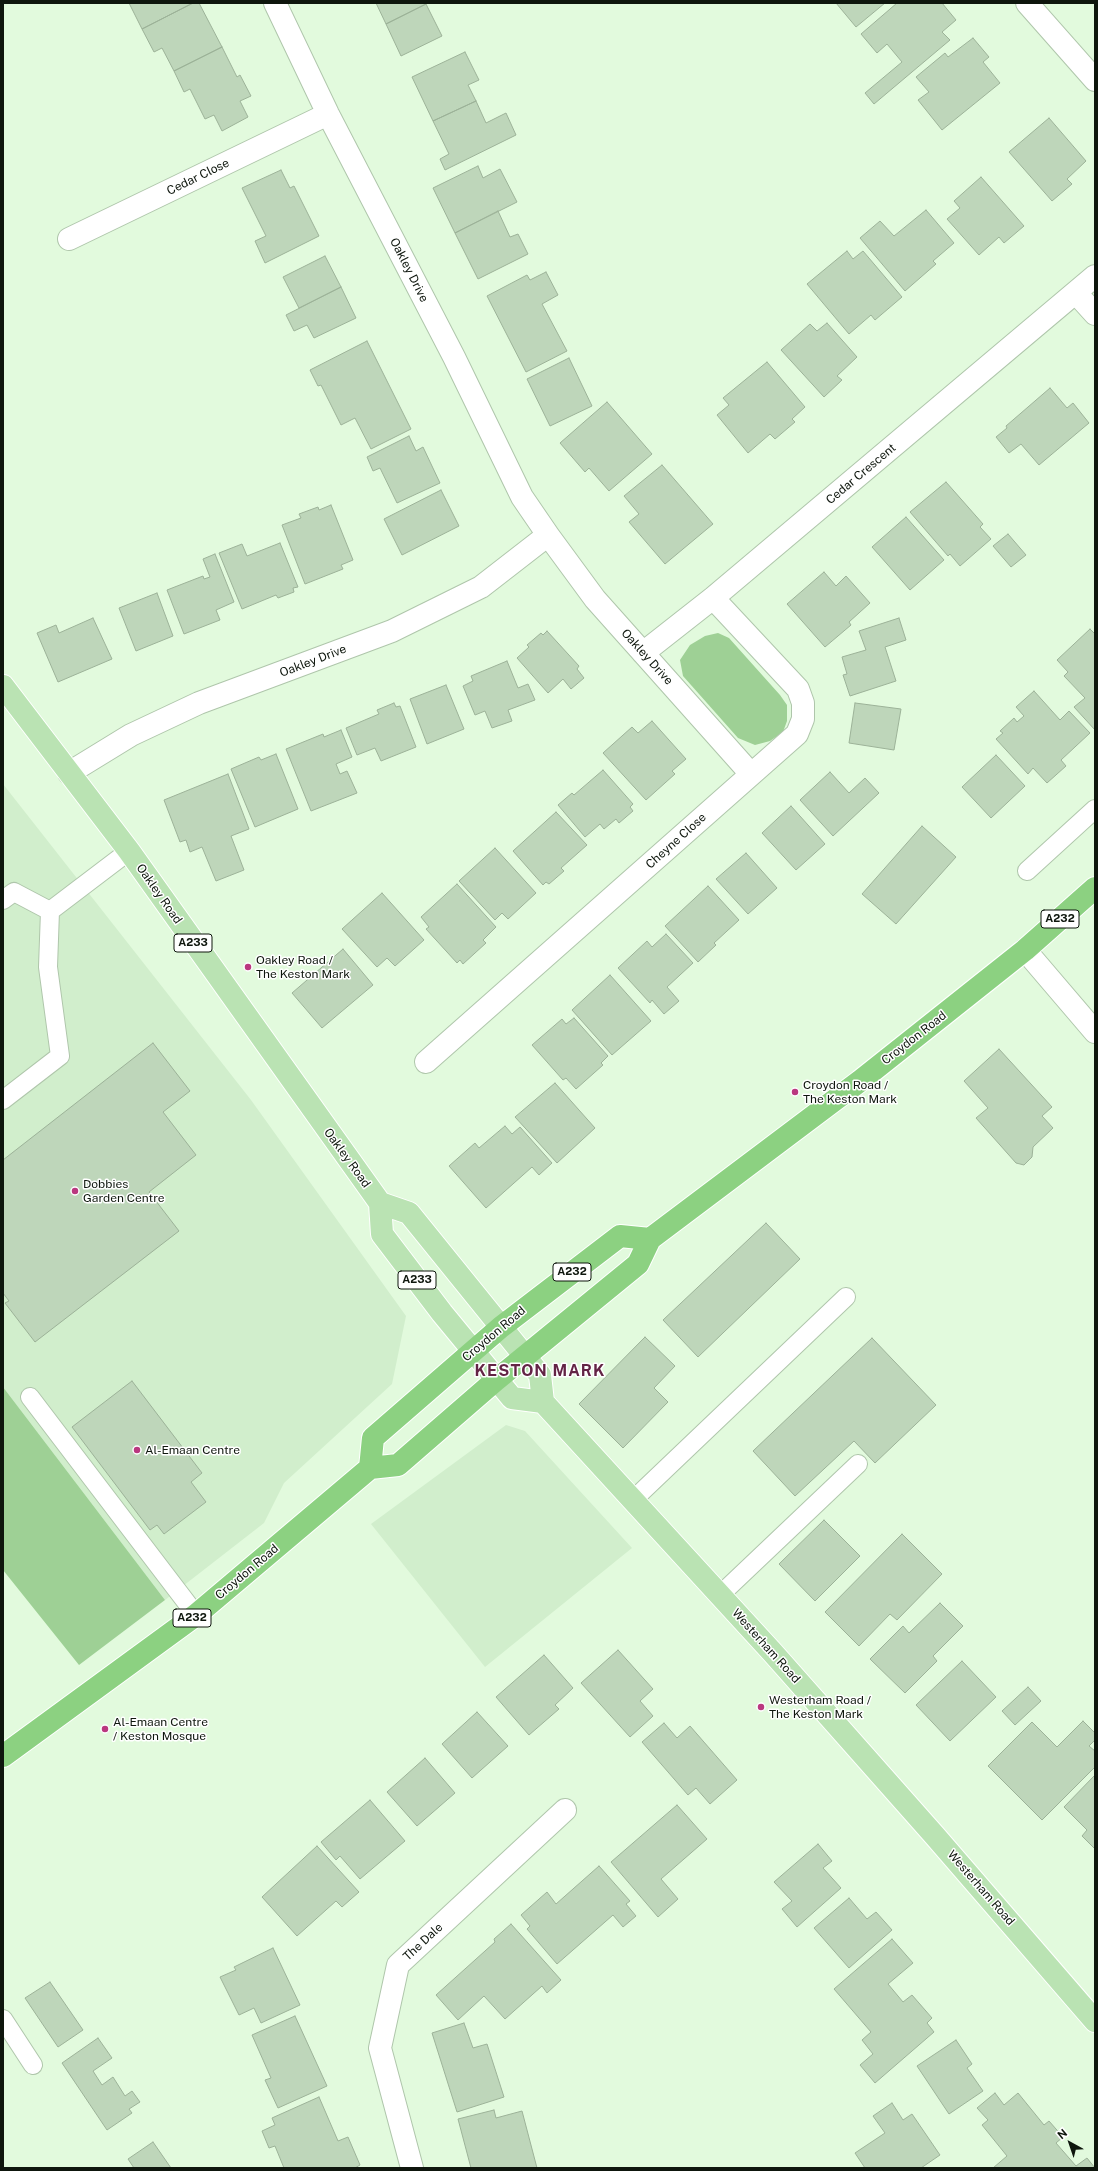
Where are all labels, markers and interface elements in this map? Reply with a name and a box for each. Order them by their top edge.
street label: Cedar Close [164,156,232,198]
street label: Oakley Drive [387,235,431,305]
street label: Cedar Crescent [823,441,899,507]
street label: Oakley Drive [618,626,676,688]
street label: Oakley Drive [278,642,348,680]
street label: Cheyne Close [643,810,709,872]
street label: Oakley Road [133,861,185,927]
road number: A232 [1041,910,1079,928]
road number: A233 [174,934,212,952]
place label: Oakley Road / The Keston Mark [256,953,350,981]
marker: Oakley Road / The Keston Mark [243,962,253,972]
street label: Croydon Road [879,1008,949,1068]
place label: Croydon Road / The Keston Mark [803,1078,897,1106]
marker: Croydon Road / The Keston Mark [790,1087,800,1097]
street label: Oakley Road [321,1126,373,1190]
place label: Dobbies Garden Centre [83,1177,165,1205]
marker: Dobbies Garden Centre [70,1186,80,1196]
road number: A232 [553,1263,591,1281]
road number: A233 [398,1271,436,1289]
street label: Croydon Road [459,1303,529,1365]
district label: KESTON MARK [475,1361,605,1381]
place label: Al-Emaan Centre [145,1443,240,1457]
marker: Al-Emaan Centre [132,1445,142,1455]
street label: Croydon Road [212,1541,282,1603]
street label: Westerham Road [729,1606,803,1686]
road number: A232 [173,1609,211,1627]
place label: Westerham Road / The Keston Mark [769,1693,871,1721]
marker: Westerham Road / The Keston Mark [756,1702,766,1712]
place label: Al-Emaan Centre / Keston Mosque [113,1715,208,1743]
marker: Al-Emaan Centre / Keston Mosque [100,1724,110,1734]
street label: Westerham Road [944,1847,1018,1929]
street label: The Dale [400,1920,446,1964]
north arrow [1050,2123,1090,2163]
text: N [1055,2126,1069,2141]

